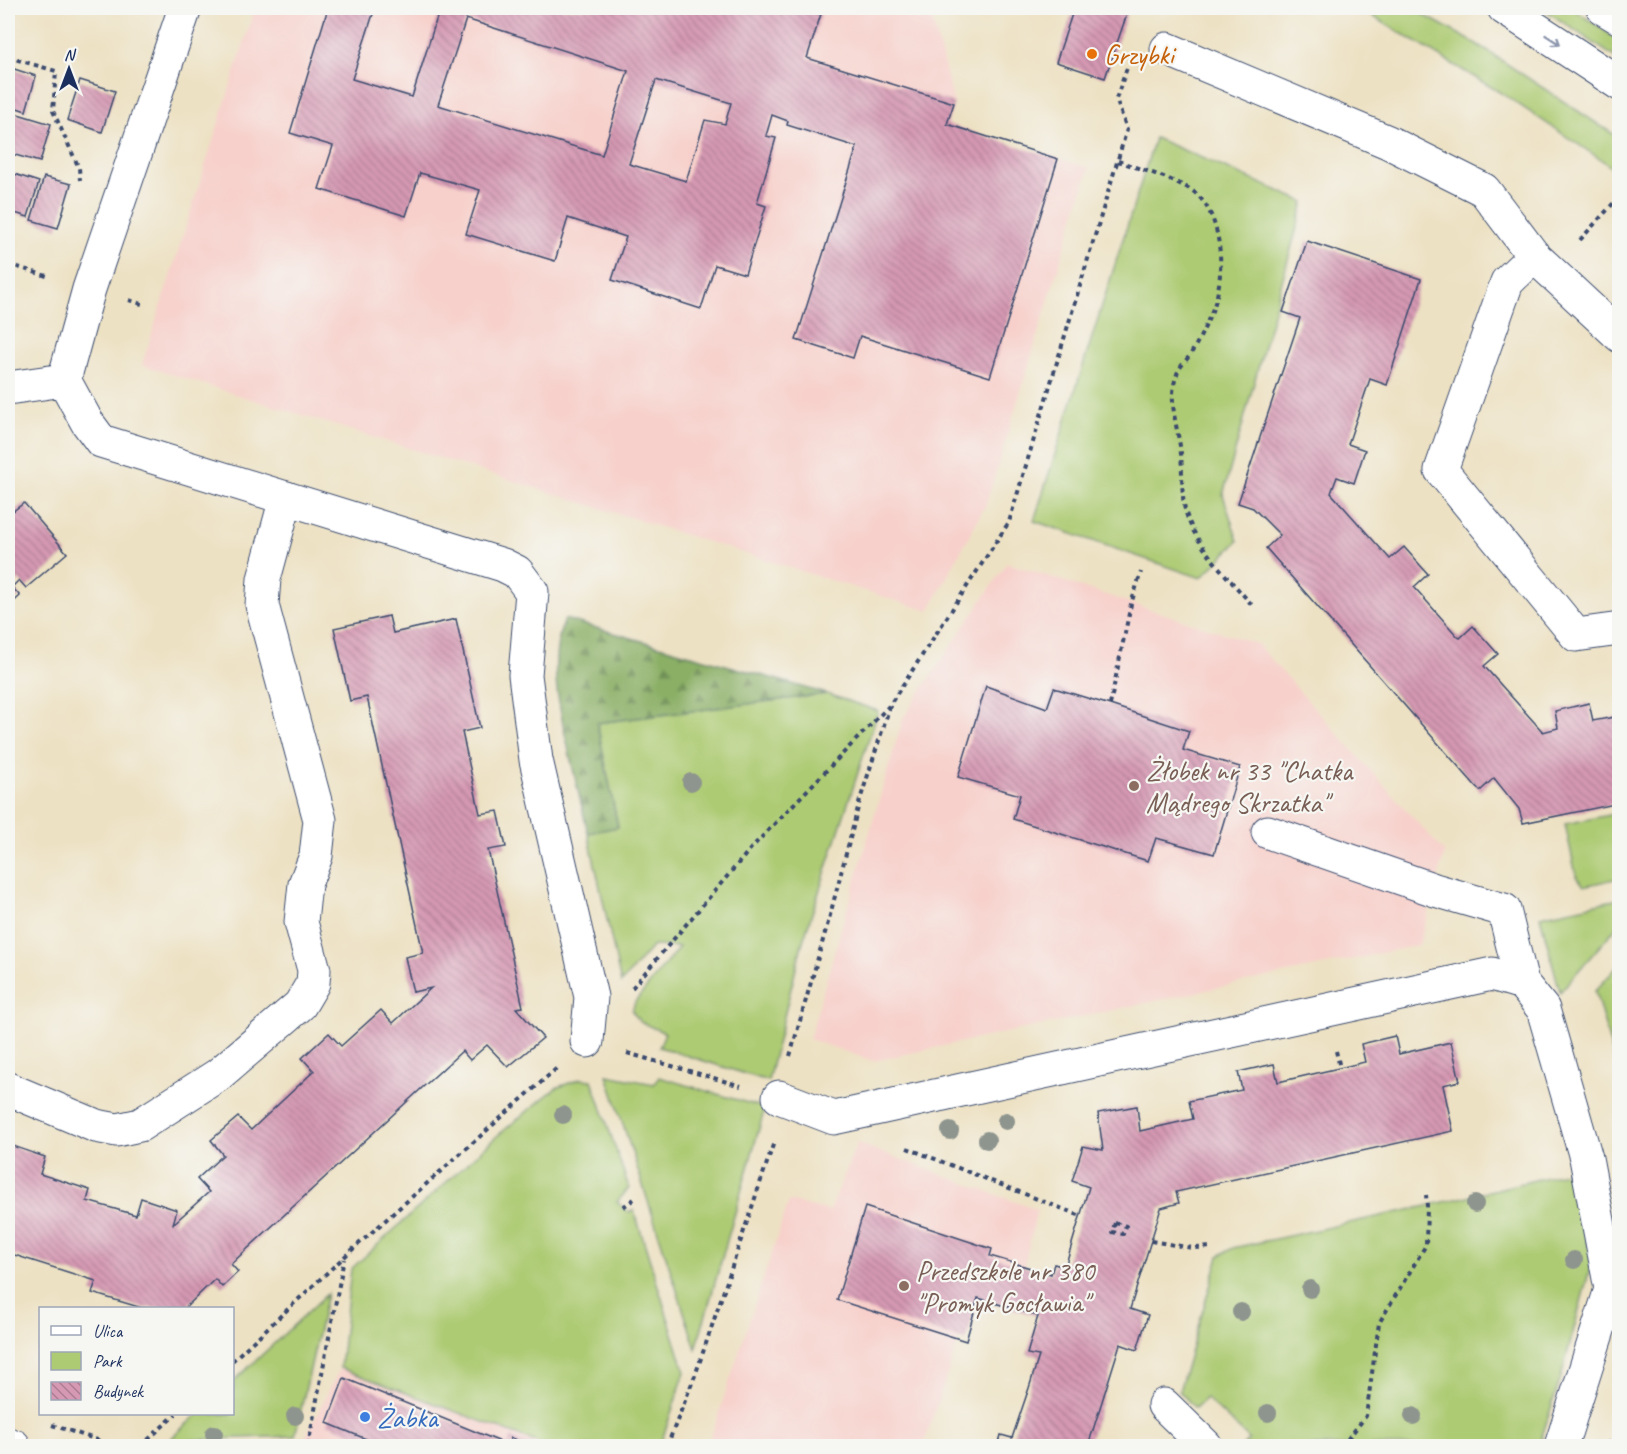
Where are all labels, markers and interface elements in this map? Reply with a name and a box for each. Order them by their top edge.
one-way arrow [1544,34,1561,46]
place label: Grzybki [1104,37,1177,72]
north arrow [39,39,99,99]
text: N [64,45,77,65]
marker: Grzybki [1085,47,1099,61]
place label: Żłobek nr 33 "Chatka Mądrego Skrzatka" [1146,753,1354,820]
marker: Żłobek nr 33 "Chatka Mądrego Skrzatka" [1127,779,1141,793]
place label: Przedszkole nr 380 "Promyk Gocławia" [916,1253,1097,1320]
marker: Przedszkole nr 380 "Promyk Gocławia" [897,1279,911,1293]
legend [39,1307,234,1415]
text: Ulica [93,1320,124,1342]
text: Park [93,1350,123,1372]
text: Budynek [93,1380,144,1402]
place label: Żabka [377,1400,439,1435]
marker: Żabka [358,1410,372,1424]

